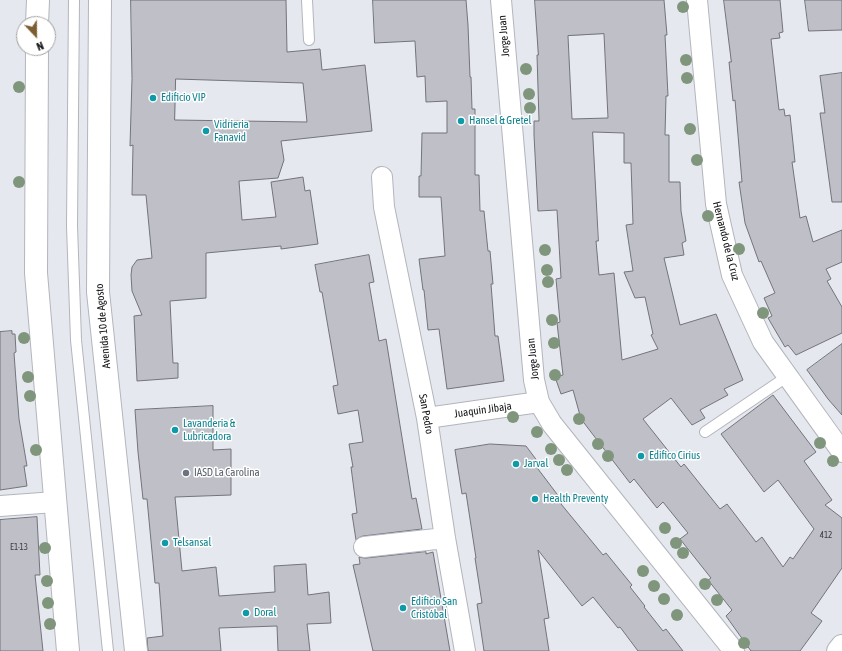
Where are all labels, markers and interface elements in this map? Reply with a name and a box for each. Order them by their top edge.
street label: Jorge Juan [496,15,512,57]
north arrow [16,16,56,56]
text: N [35,39,45,53]
place label: Edificio VIP [161,91,206,105]
marker: Edificio VIP [148,93,158,103]
place label: Hansel & Gretel [469,114,531,128]
marker: Hansel & Gretel [456,116,466,126]
place label: Vidrieria Fanavid [214,118,249,144]
marker: Vidrieria Fanavid [201,126,211,136]
street label: Hernando de la Cruz [710,200,742,282]
street label: Avenida 10 de Agosto [93,283,113,369]
street label: Jorge Juan [524,337,542,381]
street label: San Pedro [416,393,436,435]
street label: Juaquin Jibaja [453,399,513,421]
place label: Lavanderia & Lubricadora [183,417,236,443]
marker: Lavanderia & Lubricadora [170,425,180,435]
place label: Edifico Cirius [649,449,700,463]
marker: Edifico Cirius [636,451,646,461]
place label: Jarval [524,457,548,471]
marker: Jarval [511,459,521,469]
place label: IASD La Carolina [194,466,260,480]
marker: IASD La Carolina [181,468,191,478]
place label: Health Preventy [543,492,608,506]
marker: Health Preventy [530,494,540,504]
house number: 412 [820,530,832,540]
place label: Telsansal [173,536,211,550]
marker: Telsansal [160,538,170,548]
house number: E1-13 [10,542,28,552]
place label: Edificio San Cristóbal [411,595,457,621]
marker: Edificio San Cristóbal [398,603,408,613]
place label: Doral [254,606,276,620]
marker: Doral [241,608,251,618]

